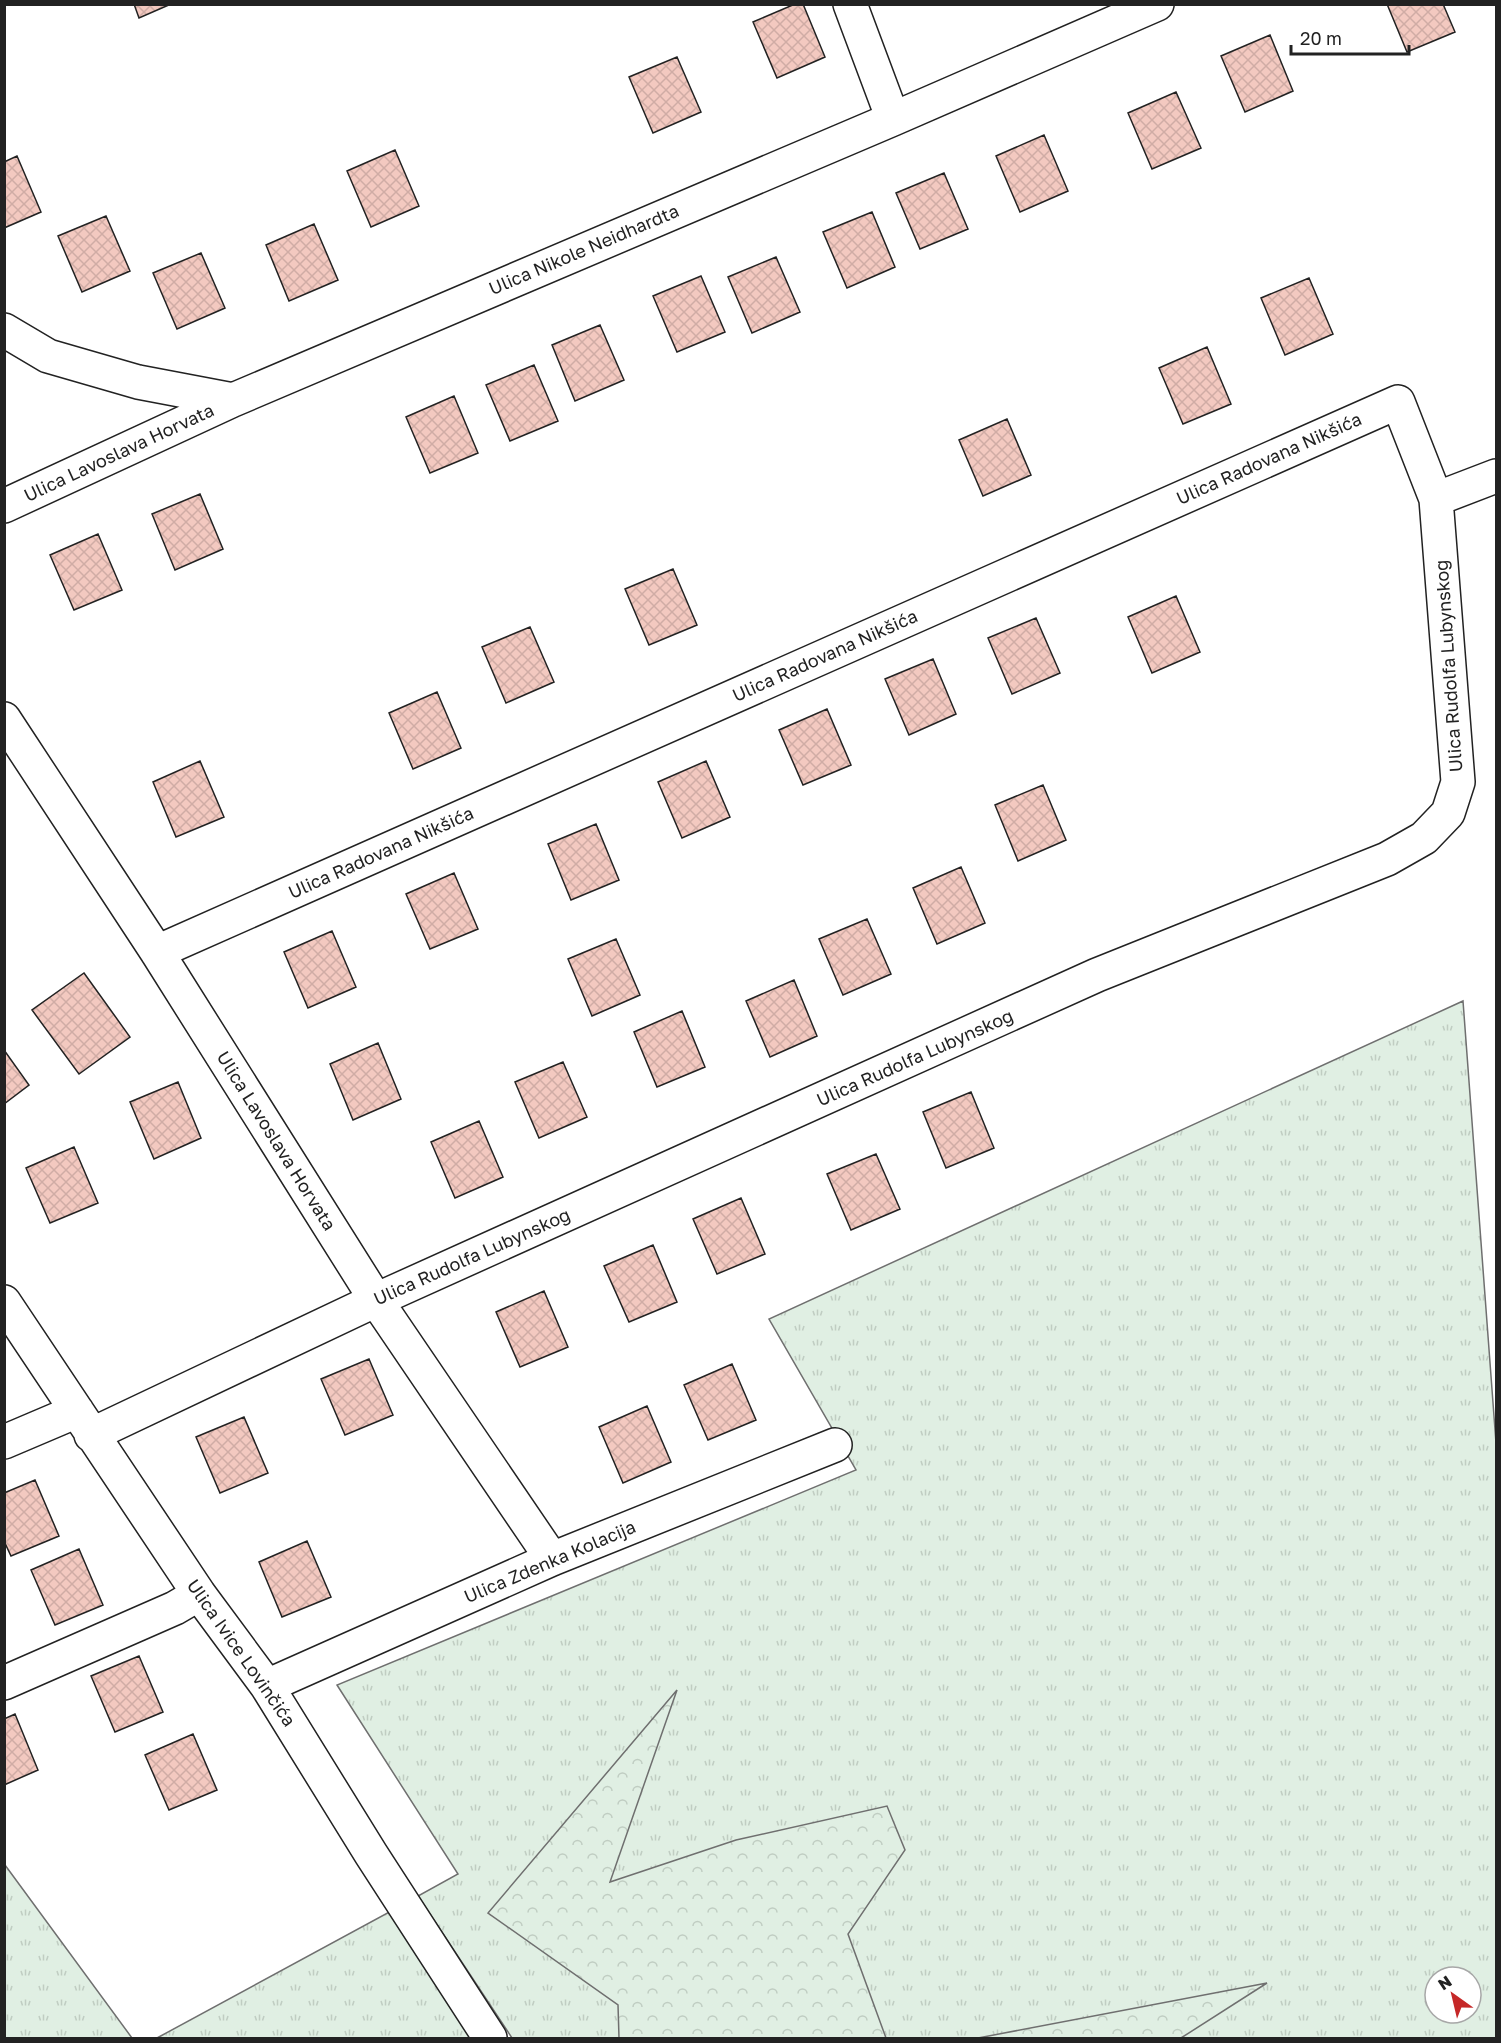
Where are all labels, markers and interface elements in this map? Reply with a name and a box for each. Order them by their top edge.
scale bar [1291,18,1410,56]
text: 20 m [1300,27,1342,49]
street label: Ulica Nikole Neidhardta [485,199,682,299]
street label: Ulica Lavoslava Horvata [20,398,217,506]
street label: Ulica Radovana Nikšića [1173,407,1365,509]
street label: Ulica Rudolfa Lubynskog [1430,559,1466,773]
street label: Ulica Radovana Nikšića [729,604,921,706]
street label: Ulica Radovana Nikšića [285,801,477,903]
street label: Ulica Rudolfa Lubynskog [813,1004,1016,1110]
street label: Ulica Lavoslava Horvata [213,1047,341,1234]
street label: Ulica Rudolfa Lubynskog [370,1203,573,1309]
street label: Ulica Zdenka Kolacija [460,1515,639,1607]
street label: Ulica Ivice Lovinčića [183,1575,301,1730]
north arrow [1423,1965,1483,2025]
text: N [1434,1971,1455,1994]

